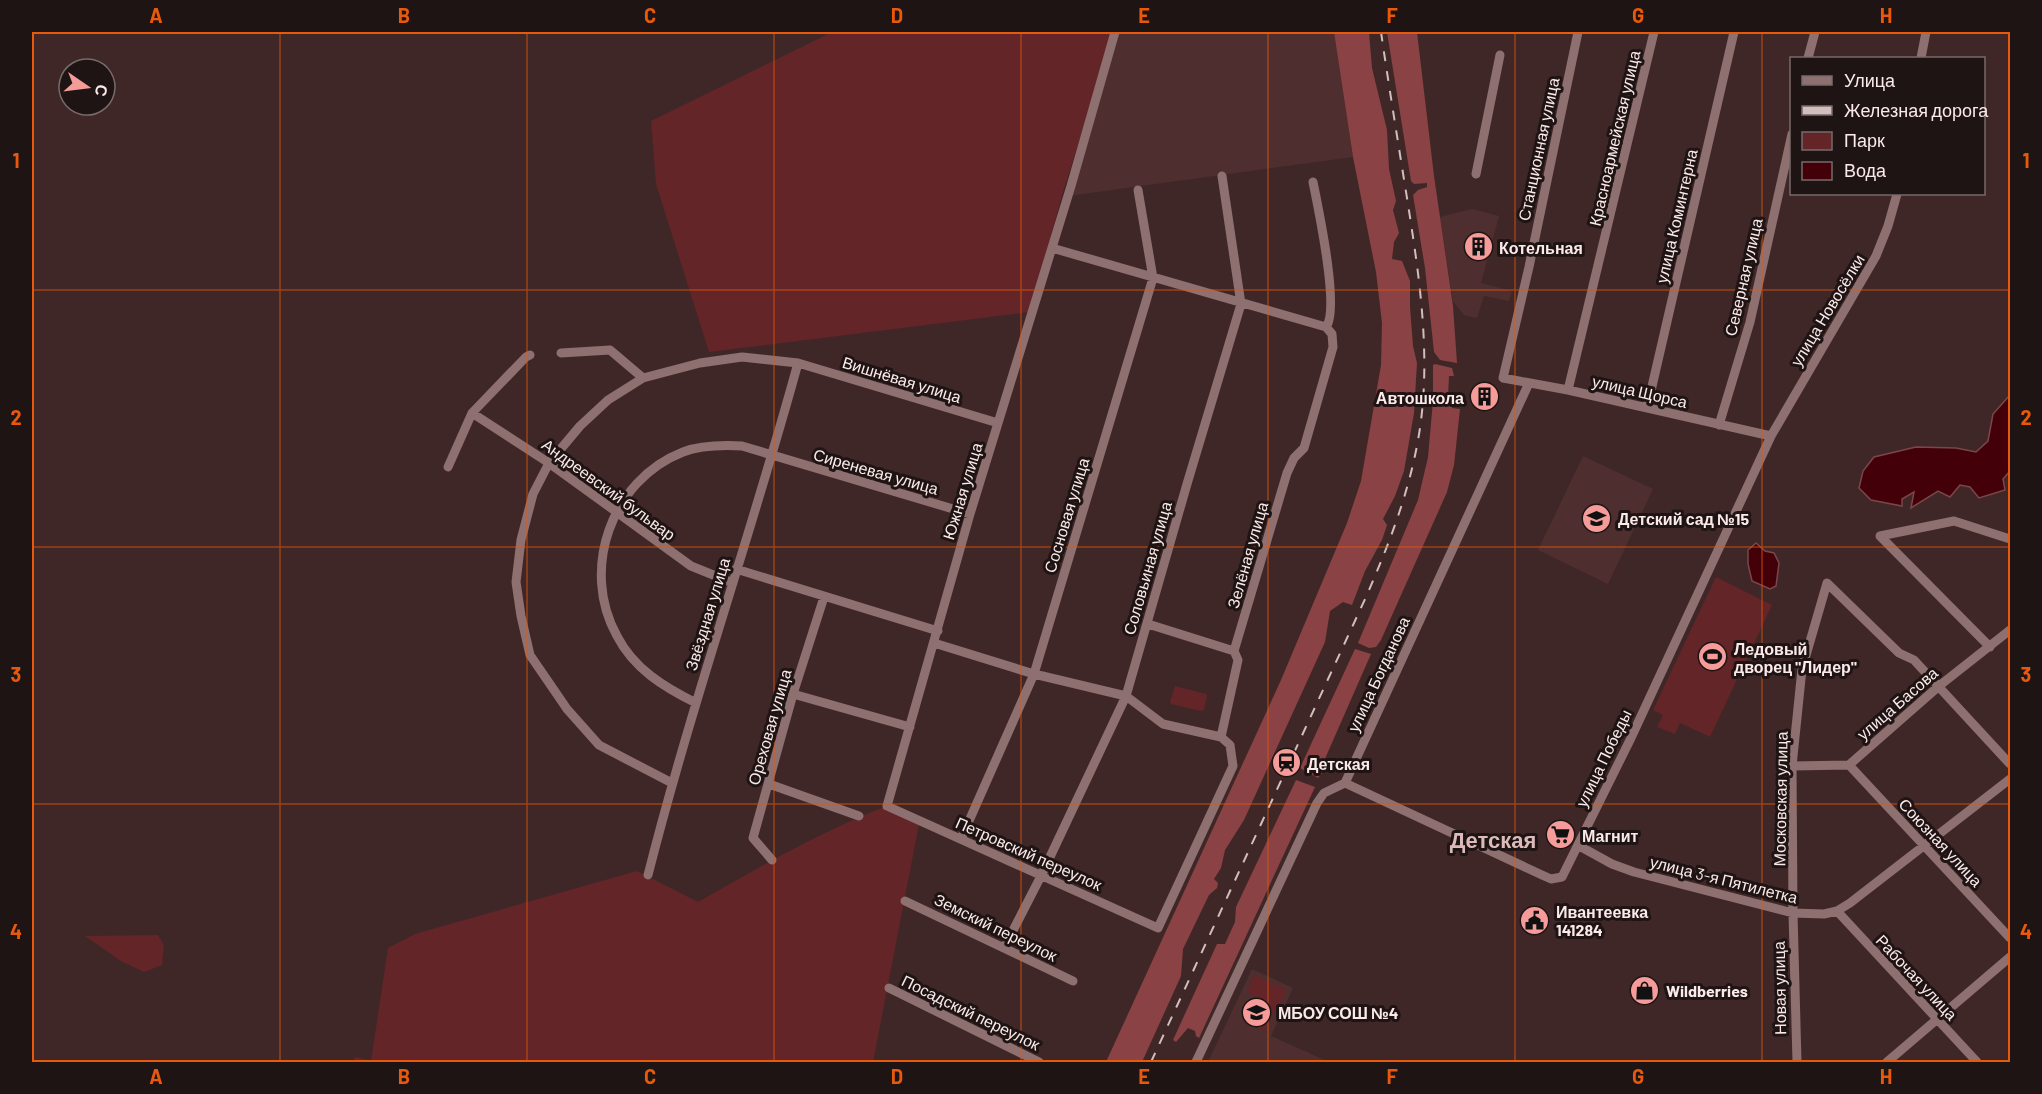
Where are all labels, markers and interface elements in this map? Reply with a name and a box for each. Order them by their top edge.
text: A [149,3,163,27]
text: B [398,3,410,27]
text: C [644,3,656,27]
text: D [891,3,903,27]
text: E [1138,3,1150,27]
text: F [1386,3,1398,27]
text: G [1632,3,1644,27]
text: H [1880,3,1892,27]
street label: Красноармейская улица [1585,48,1643,228]
north arrow [57,57,117,117]
legend [1790,57,1985,195]
text: Улица [1844,69,1896,91]
street label: Станционная улица [1514,76,1562,222]
text: С [91,83,113,99]
text: Железная дорога [1844,99,1989,121]
text: Парк [1844,129,1885,151]
street label: улица Коминтерна [1651,147,1701,285]
text: 1 [12,148,20,172]
text: 1 [2022,148,2030,172]
text: Вода [1844,159,1887,181]
street label: Северная улица [1720,216,1766,338]
building icon: Котельная [1462,231,1494,263]
place label: Котельная [1499,238,1583,257]
street label: улица Новосёлки [1786,251,1868,369]
street label: Вишнёвая улица [840,352,964,406]
street label: улица Щорса [1591,371,1689,411]
building icon: Автошкола [1469,381,1501,413]
place label: Автошкола [1376,388,1464,407]
text: 2 [10,405,22,429]
text: 2 [2020,405,2032,429]
street label: Андреевский бульвар [539,434,679,544]
street label: Южная улица [938,440,986,542]
street label: Сиреневая улица [811,444,941,498]
street label: Сосновая улица [1039,455,1093,575]
street label: Соловьиная улица [1119,499,1175,637]
street label: Зелёная улица [1223,499,1271,610]
school or university icon: Детский сад №15 [1581,502,1613,534]
place label: Детский сад №15 [1618,509,1750,528]
street label: Звёздная улица [681,555,733,673]
street label: улица Богданова [1343,613,1413,735]
place label: Ледовый дворец "Лидер" [1734,639,1857,676]
sports icon: Ледовый дворец "Лидер" [1697,641,1729,673]
text: 3 [11,662,21,686]
text: 3 [2021,662,2031,686]
street label: улица Басова [1853,663,1941,743]
street label: Ореховая улица [743,667,795,787]
street label: улица Победы [1571,706,1635,810]
street label: Московская улица [1769,731,1791,867]
station icon: Детская [1270,747,1302,779]
place label: Детская [1307,754,1370,773]
street label: Союзная улица [1895,794,1987,890]
street label: Петровский переулок [953,812,1106,894]
supermarket icon: Магнит [1545,819,1577,851]
district label: Детская [1450,826,1536,853]
place label: Магнит [1582,826,1639,845]
street label: улица 3-я Пятилетка [1648,851,1800,907]
street label: Земский переулок [932,889,1061,965]
place label: Ивантеевка 141284 [1556,902,1648,939]
public building icon: Ивантеевка 141284 [1519,904,1551,936]
text: 4 [10,919,22,943]
text: 4 [2020,919,2032,943]
street label: Рабочая улица [1873,930,1961,1024]
street label: Новая улица [1769,941,1789,1035]
street label: Посадский переулок [899,970,1044,1054]
shop icon: Wildberries [1629,974,1661,1006]
place label: Wildberries [1666,981,1748,1000]
school or university icon: МБОУ СОШ №4 [1241,996,1273,1028]
place label: МБОУ СОШ №4 [1278,1003,1398,1022]
text: A [149,1064,163,1088]
text: B [398,1064,410,1088]
text: C [644,1064,656,1088]
text: D [891,1064,903,1088]
text: E [1138,1064,1150,1088]
text: F [1386,1064,1398,1088]
text: G [1632,1064,1644,1088]
text: H [1880,1064,1892,1088]

